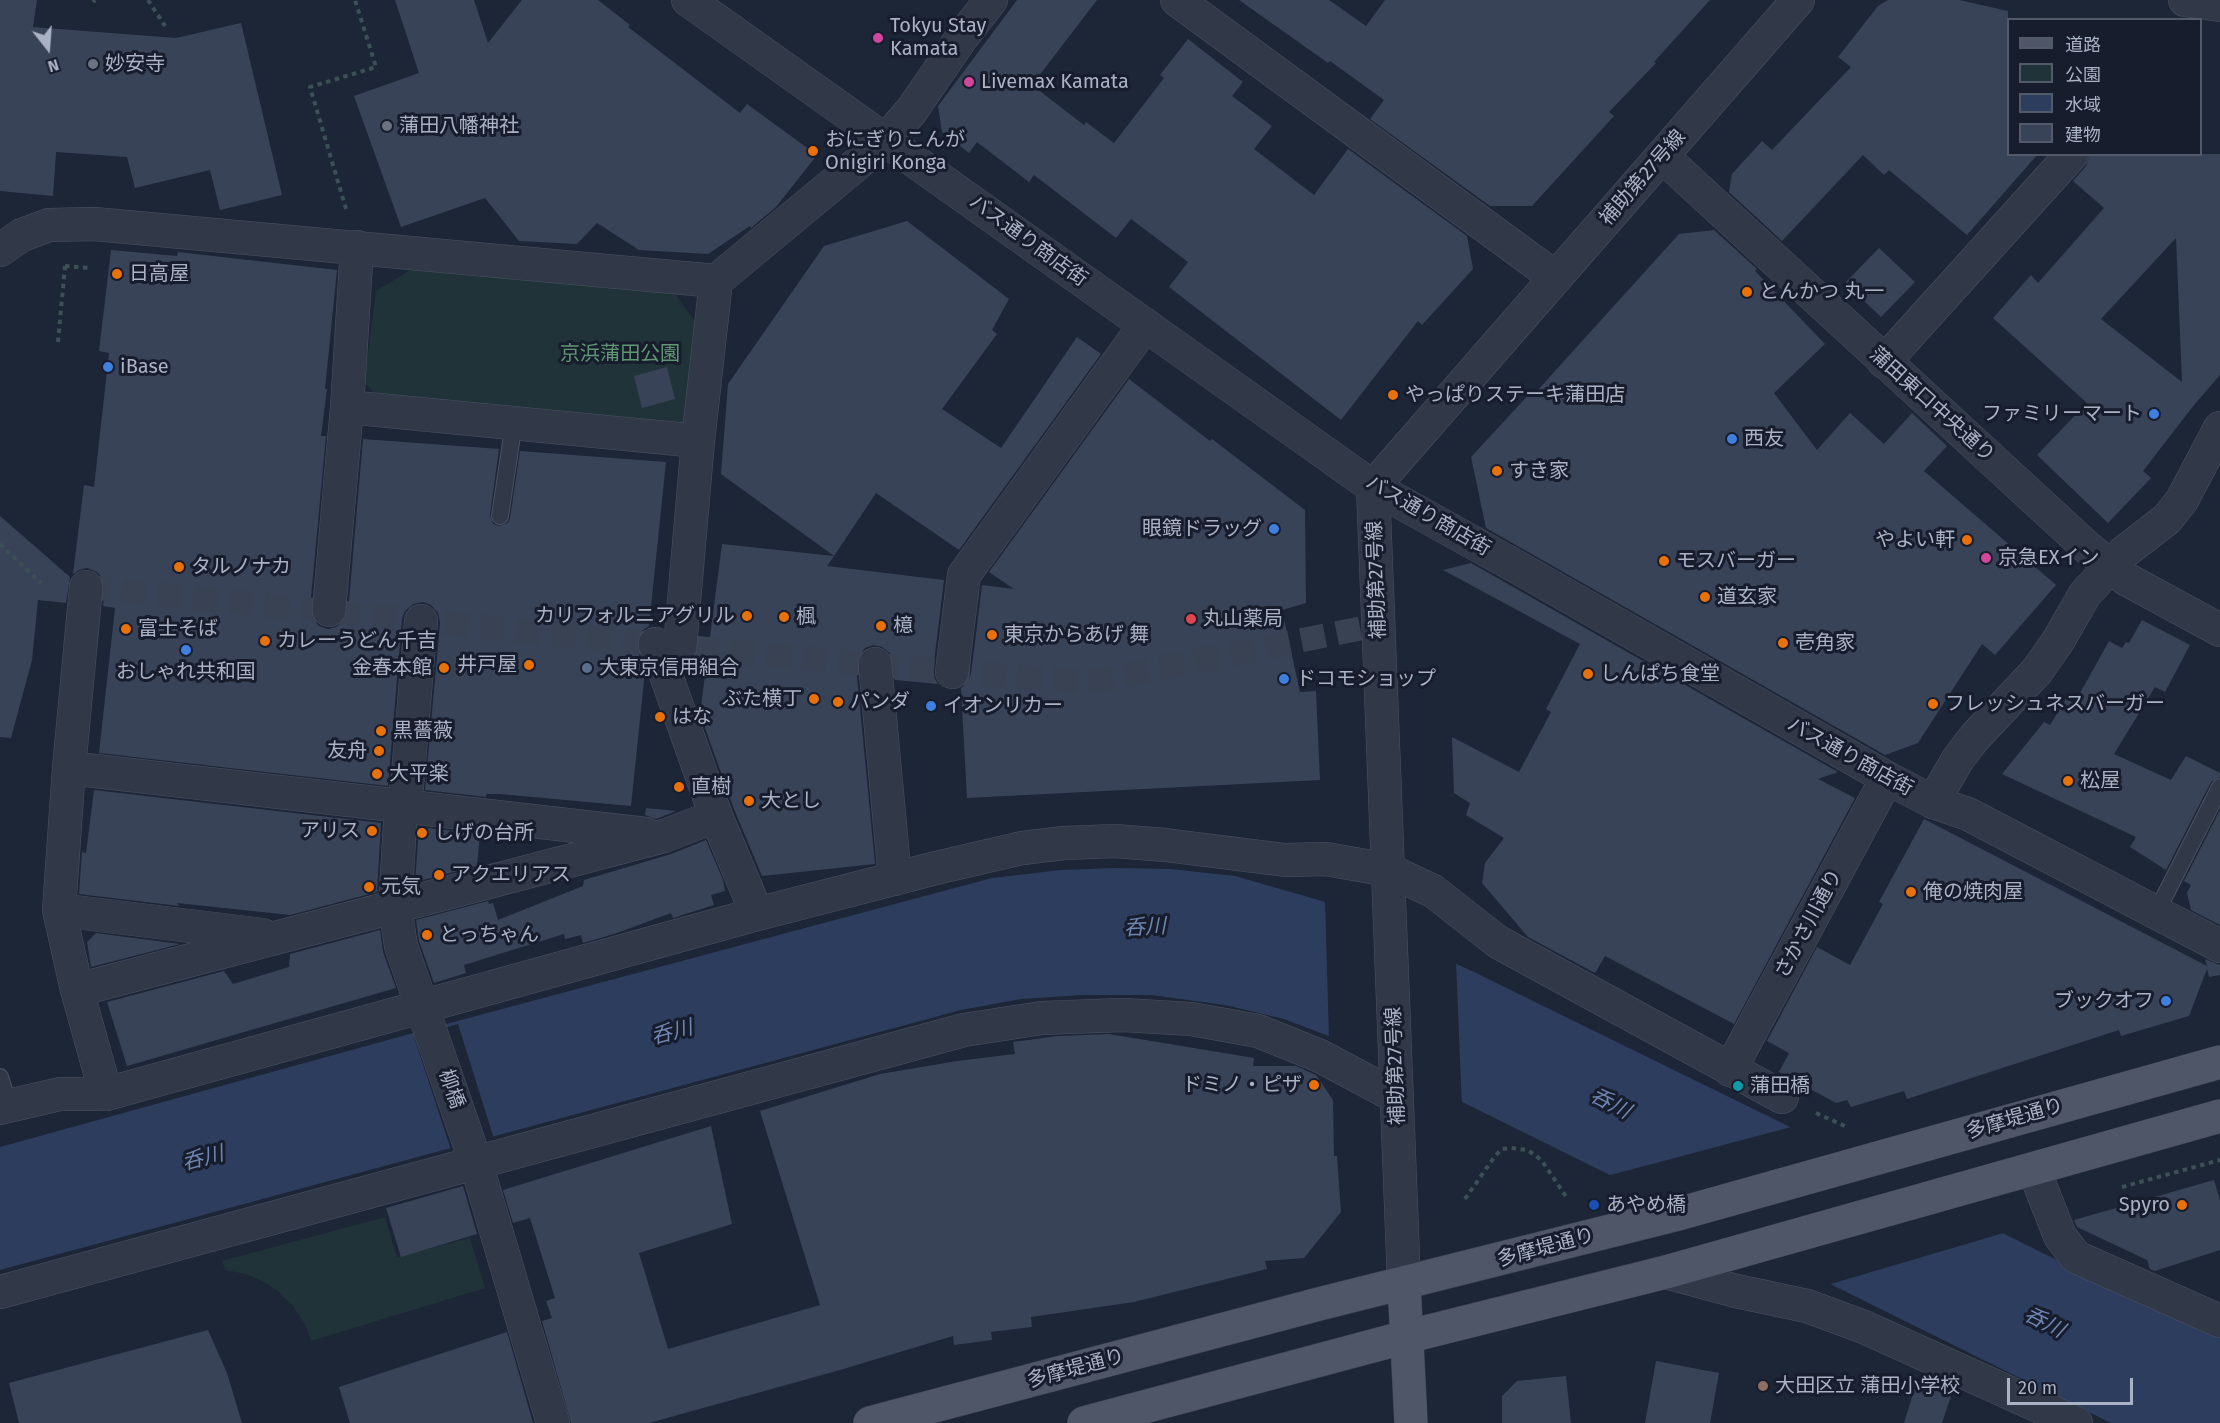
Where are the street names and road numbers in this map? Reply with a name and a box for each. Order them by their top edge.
street label: 補助第27号線 [1595,125,1691,231]
street label: バス通り商店街 [964,190,1092,292]
street label: 蒲田東口中央通り [1865,343,1999,467]
street label: バス通り商店街 [1361,471,1495,561]
street label: 補助第27号線 [1363,520,1391,640]
street label: バス通り商店街 [1783,713,1917,801]
street label: さかさ川通り [1770,865,1848,983]
street label: 補助第27号線 [1382,1006,1410,1126]
street label: 柳橋 [433,1066,469,1112]
street label: 多摩堤通り [1964,1094,2066,1144]
street label: 多摩堤通り [1495,1223,1597,1273]
street label: 多摩堤通り [1025,1344,1127,1394]

